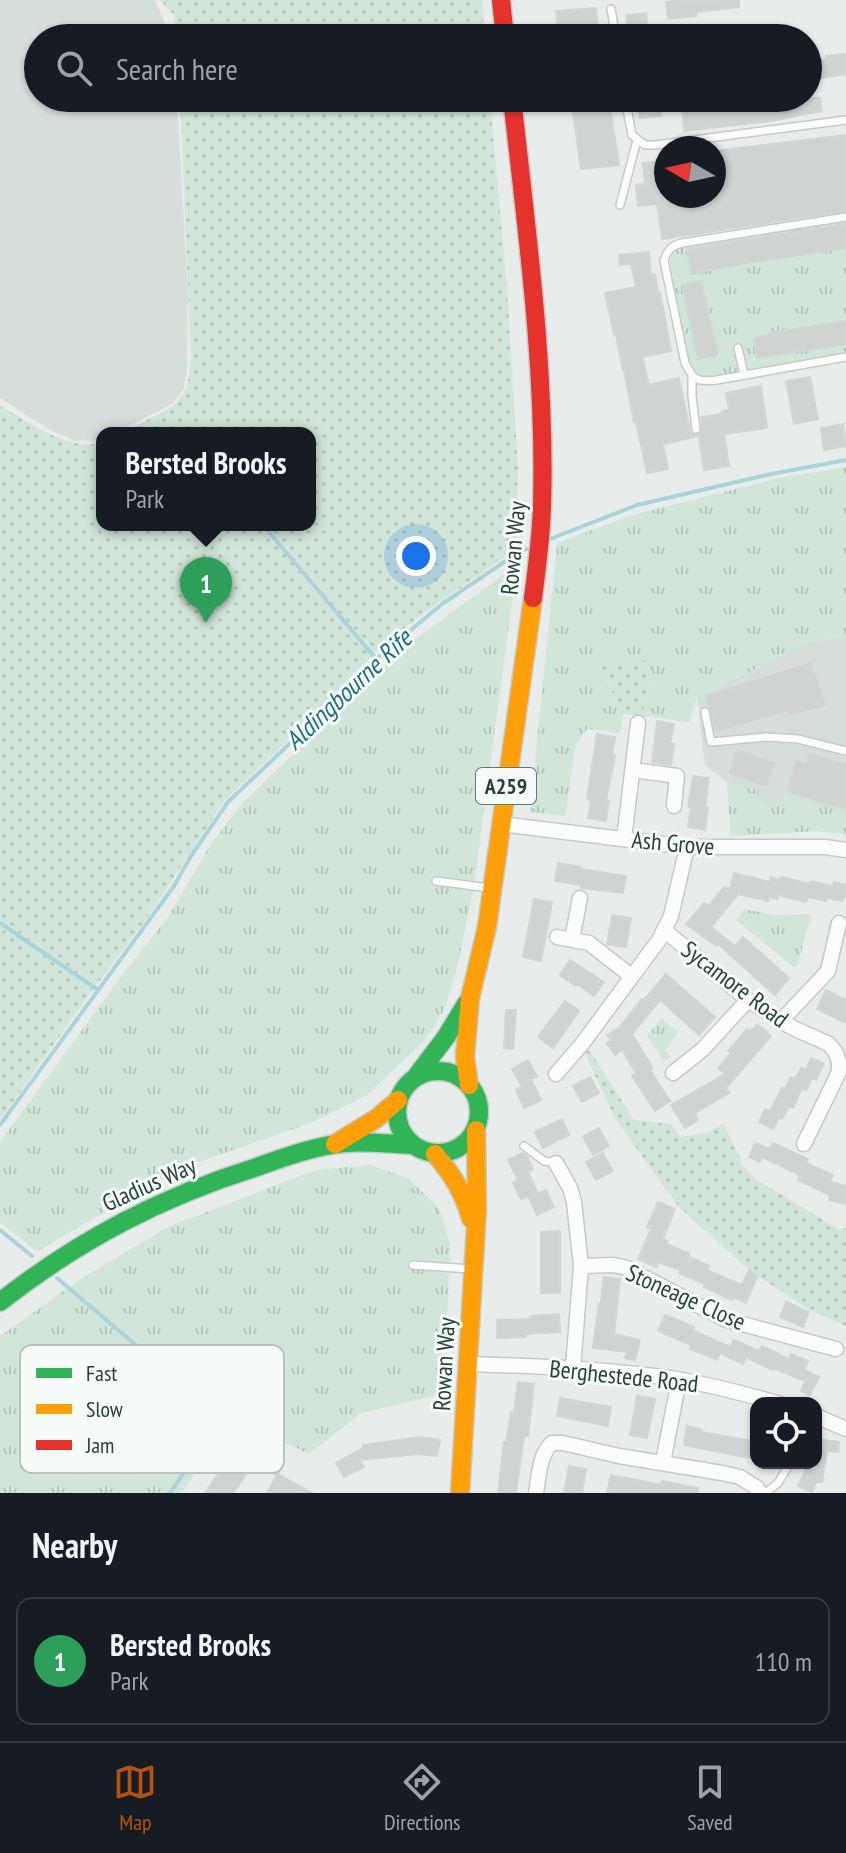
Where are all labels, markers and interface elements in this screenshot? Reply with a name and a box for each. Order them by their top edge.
search box [24,24,822,112]
icon: search [52,46,96,90]
text: Search here [116,49,238,88]
north arrow [654,136,726,208]
popup [96,427,316,531]
text: Bersted Brooks [126,443,286,482]
text: Park [126,482,164,515]
street label: Rowan Way [493,500,533,596]
your location [396,536,436,576]
pin: 1 [180,557,232,623]
water label: Aldingbourne Rife [278,620,420,756]
road number: A259 [476,768,536,804]
street label: Ash Grove [630,824,716,862]
street label: Sycamore Road [675,934,795,1034]
street label: Gladius Way [97,1150,201,1218]
street label: Stoneage Close [621,1257,751,1337]
street label: Rowan Way [426,1316,462,1412]
legend [20,1345,284,1473]
street label: Berghestede Road [548,1353,700,1399]
text: Fast [86,1359,117,1387]
text: Slow [86,1395,123,1423]
map controls [750,1397,822,1469]
button: locate [750,1397,822,1469]
text: Jam [85,1431,114,1459]
text: Nearby [32,1523,117,1567]
text: Bersted Brooks [110,1625,271,1664]
text: 1 [54,1645,66,1678]
text: 110 m [754,1645,812,1678]
text: Park [110,1664,149,1697]
tab: Map [113,1760,157,1836]
tab: Directions [384,1760,461,1836]
tab: Saved [687,1760,733,1836]

